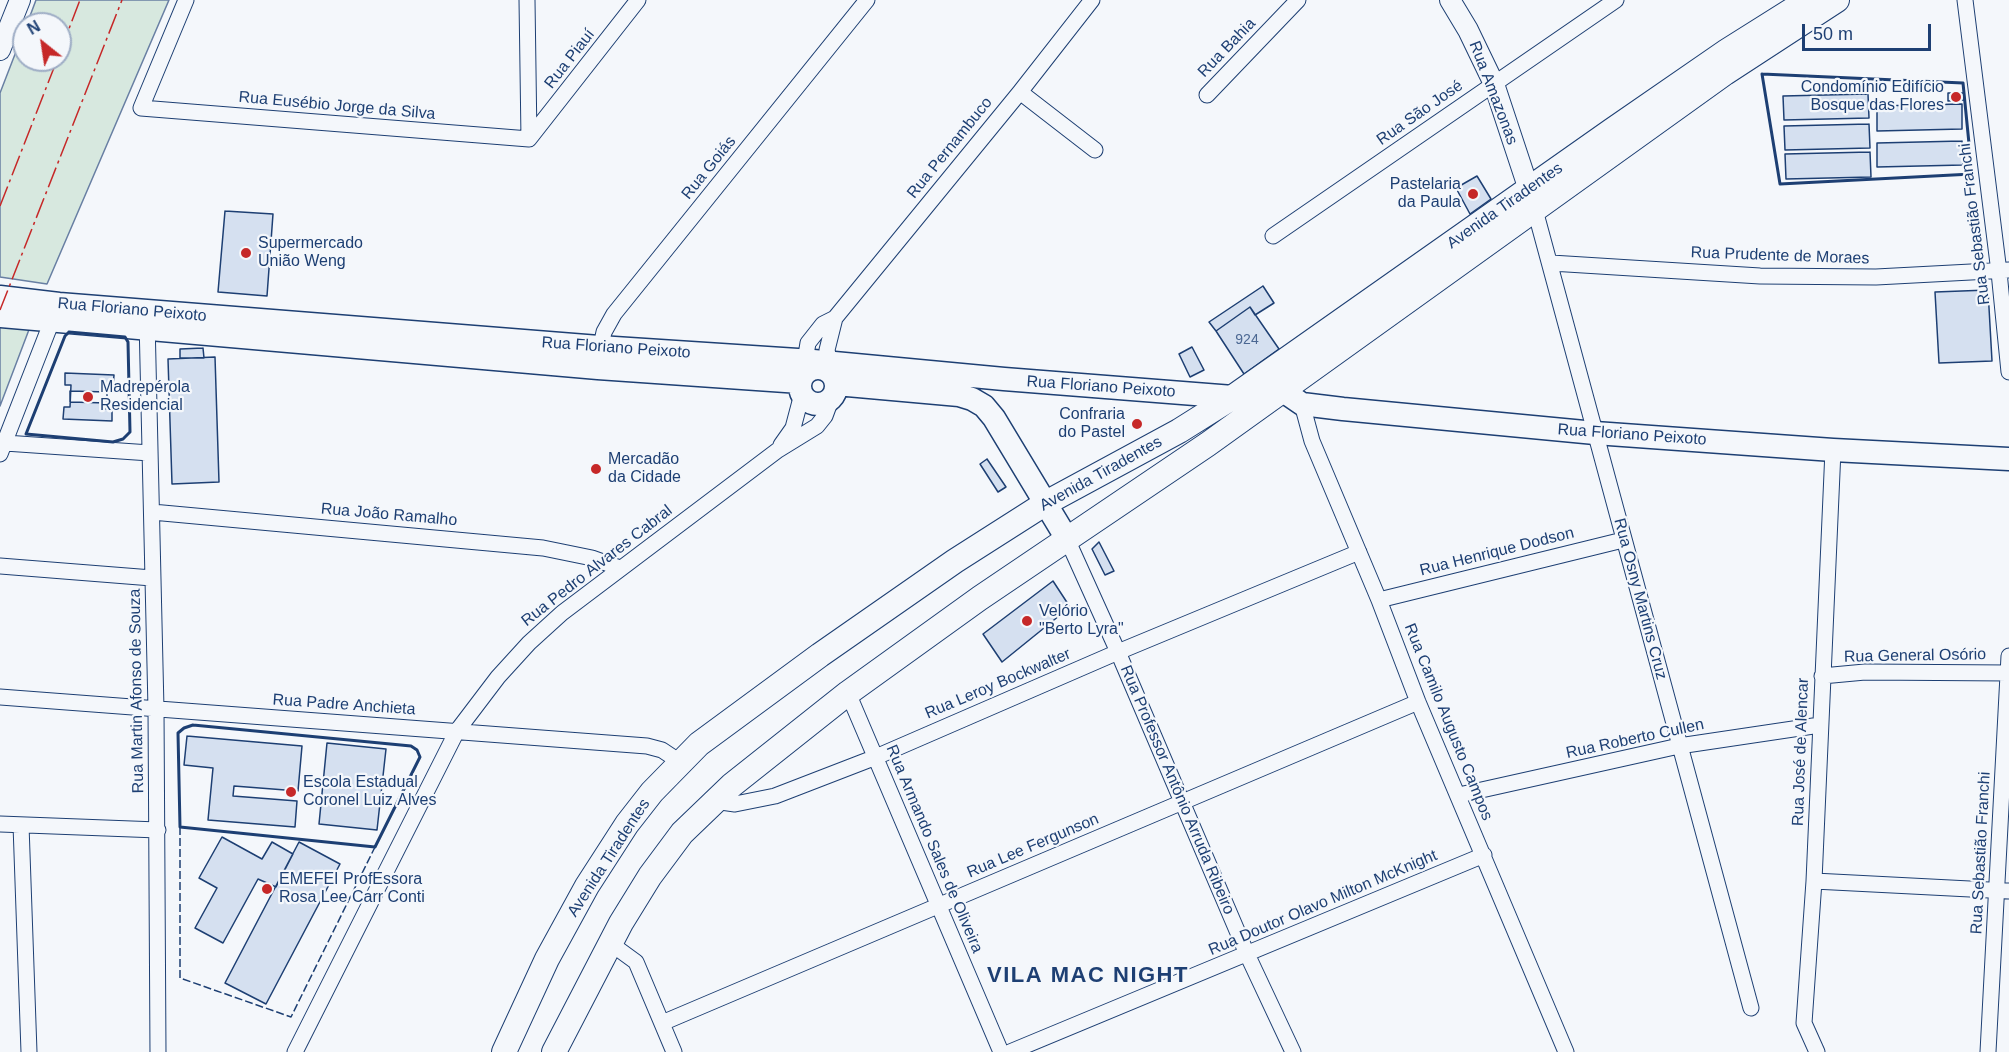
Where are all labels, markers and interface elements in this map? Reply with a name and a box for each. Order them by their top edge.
north arrow [12,12,72,72]
scale bar [1805,12,1934,50]
street label: Rua Bahia [1194,14,1260,82]
text: N [24,17,43,38]
text: 50 m [1813,24,1853,44]
street label: Rua Piauí [541,25,599,93]
street label: Rua Amazonas [1464,38,1522,148]
street label: Rua São José [1373,76,1467,150]
place label: Condomínio Edifício Bosque das Flores [1801,78,1944,116]
street label: Rua Eusébio Jorge da Silva [238,88,436,124]
marker: Condomínio Edifício Bosque das Flores [1949,90,1963,104]
street label: Rua Pernambuco [903,94,997,202]
street label: Rua Goiás [678,133,740,203]
street label: Rua Sebastião Franchi [1956,142,1994,306]
street label: Avenida Tiradentes [1443,159,1567,253]
place label: Pastelaria da Paula [1390,175,1461,213]
marker: Pastelaria da Paula [1466,187,1480,201]
place label: Supermercado União Weng [258,234,363,272]
street label: Rua Prudente de Moraes [1690,243,1870,269]
marker: Supermercado União Weng [239,246,253,260]
street label: Rua Floriano Peixoto [57,294,207,326]
house number: 924 [1235,332,1259,348]
street label: Rua Floriano Peixoto [541,333,691,363]
street label: Rua Floriano Peixoto [1026,372,1176,402]
place label: Madrepérola Residencial [100,378,190,416]
marker: Madrepérola Residencial [81,390,95,404]
place label: Confraria do Pastel [1058,405,1125,443]
marker: Confraria do Pastel [1130,417,1144,431]
street label: Rua Floriano Peixoto [1557,420,1707,450]
street label: Avenida Tiradentes [1036,432,1166,516]
place label: Mercadão da Cidade [608,450,681,488]
marker: Mercadão da Cidade [589,462,603,476]
street label: Rua João Ramalho [320,499,458,531]
street label: Rua Pedro Alvares Cabral [518,501,676,631]
street label: Rua Osny Martins Cruz [1609,516,1671,682]
street label: Rua Henrique Dodson [1418,524,1576,580]
street label: Rua Martin Afonso de Souza [126,589,148,793]
place label: Velório "Berto Lyra" [1039,602,1124,640]
marker: Velório "Berto Lyra" [1020,614,1034,628]
street label: Rua Camilo Augusto Campos [1400,621,1496,823]
street label: Rua Leroy Bockwalter [922,645,1074,723]
street label: Rua General Osório [1844,645,1986,667]
street label: Rua Professor Antônio Arruda Ribeiro [1116,663,1238,917]
street label: Rua José de Alencar [1789,677,1813,827]
street label: Rua Padre Anchieta [272,690,416,720]
street label: Rua Roberto Cullen [1564,715,1706,763]
street label: Rua Armando Sales de Oliveira [881,742,987,956]
street label: Rua Sebastião Franchi [1967,771,1995,935]
place label: Escola Estadual Coronel Luiz Alves [303,773,436,811]
marker: Escola Estadual Coronel Luiz Alves [284,785,298,799]
street label: Avenida Tiradentes [564,795,654,921]
street label: Rua Lee Fergunson [964,810,1102,882]
street label: Rua Doutor Olavo Milton McKnight [1206,846,1440,960]
place label: EMEFEI ProfEssora Rosa Lee Carr Conti [279,870,425,908]
marker: EMEFEI ProfEssora Rosa Lee Carr Conti [260,882,274,896]
district label: VILA MAC NIGHT [987,963,1189,989]

